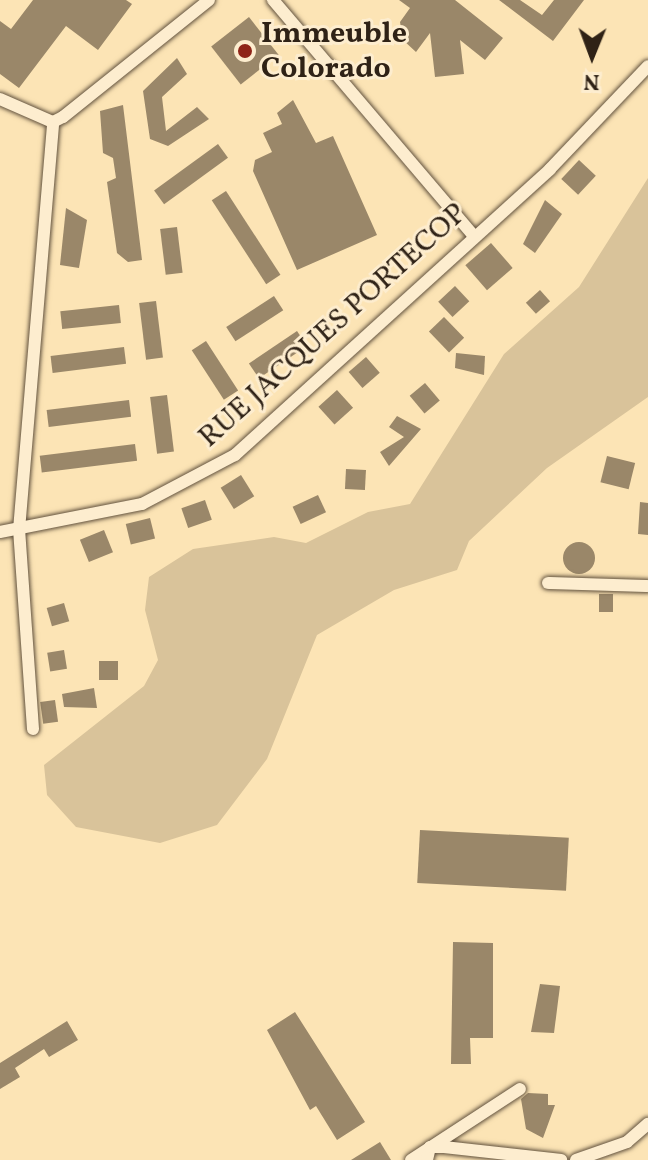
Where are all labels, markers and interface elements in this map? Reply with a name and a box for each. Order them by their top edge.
place label: Immeuble Colorado [261,16,407,86]
north arrow [552,16,632,96]
marker: Immeuble Colorado [236,42,254,60]
text: N [583,65,600,96]
street label: RUE JACQUES PORTECOP [192,196,474,456]

